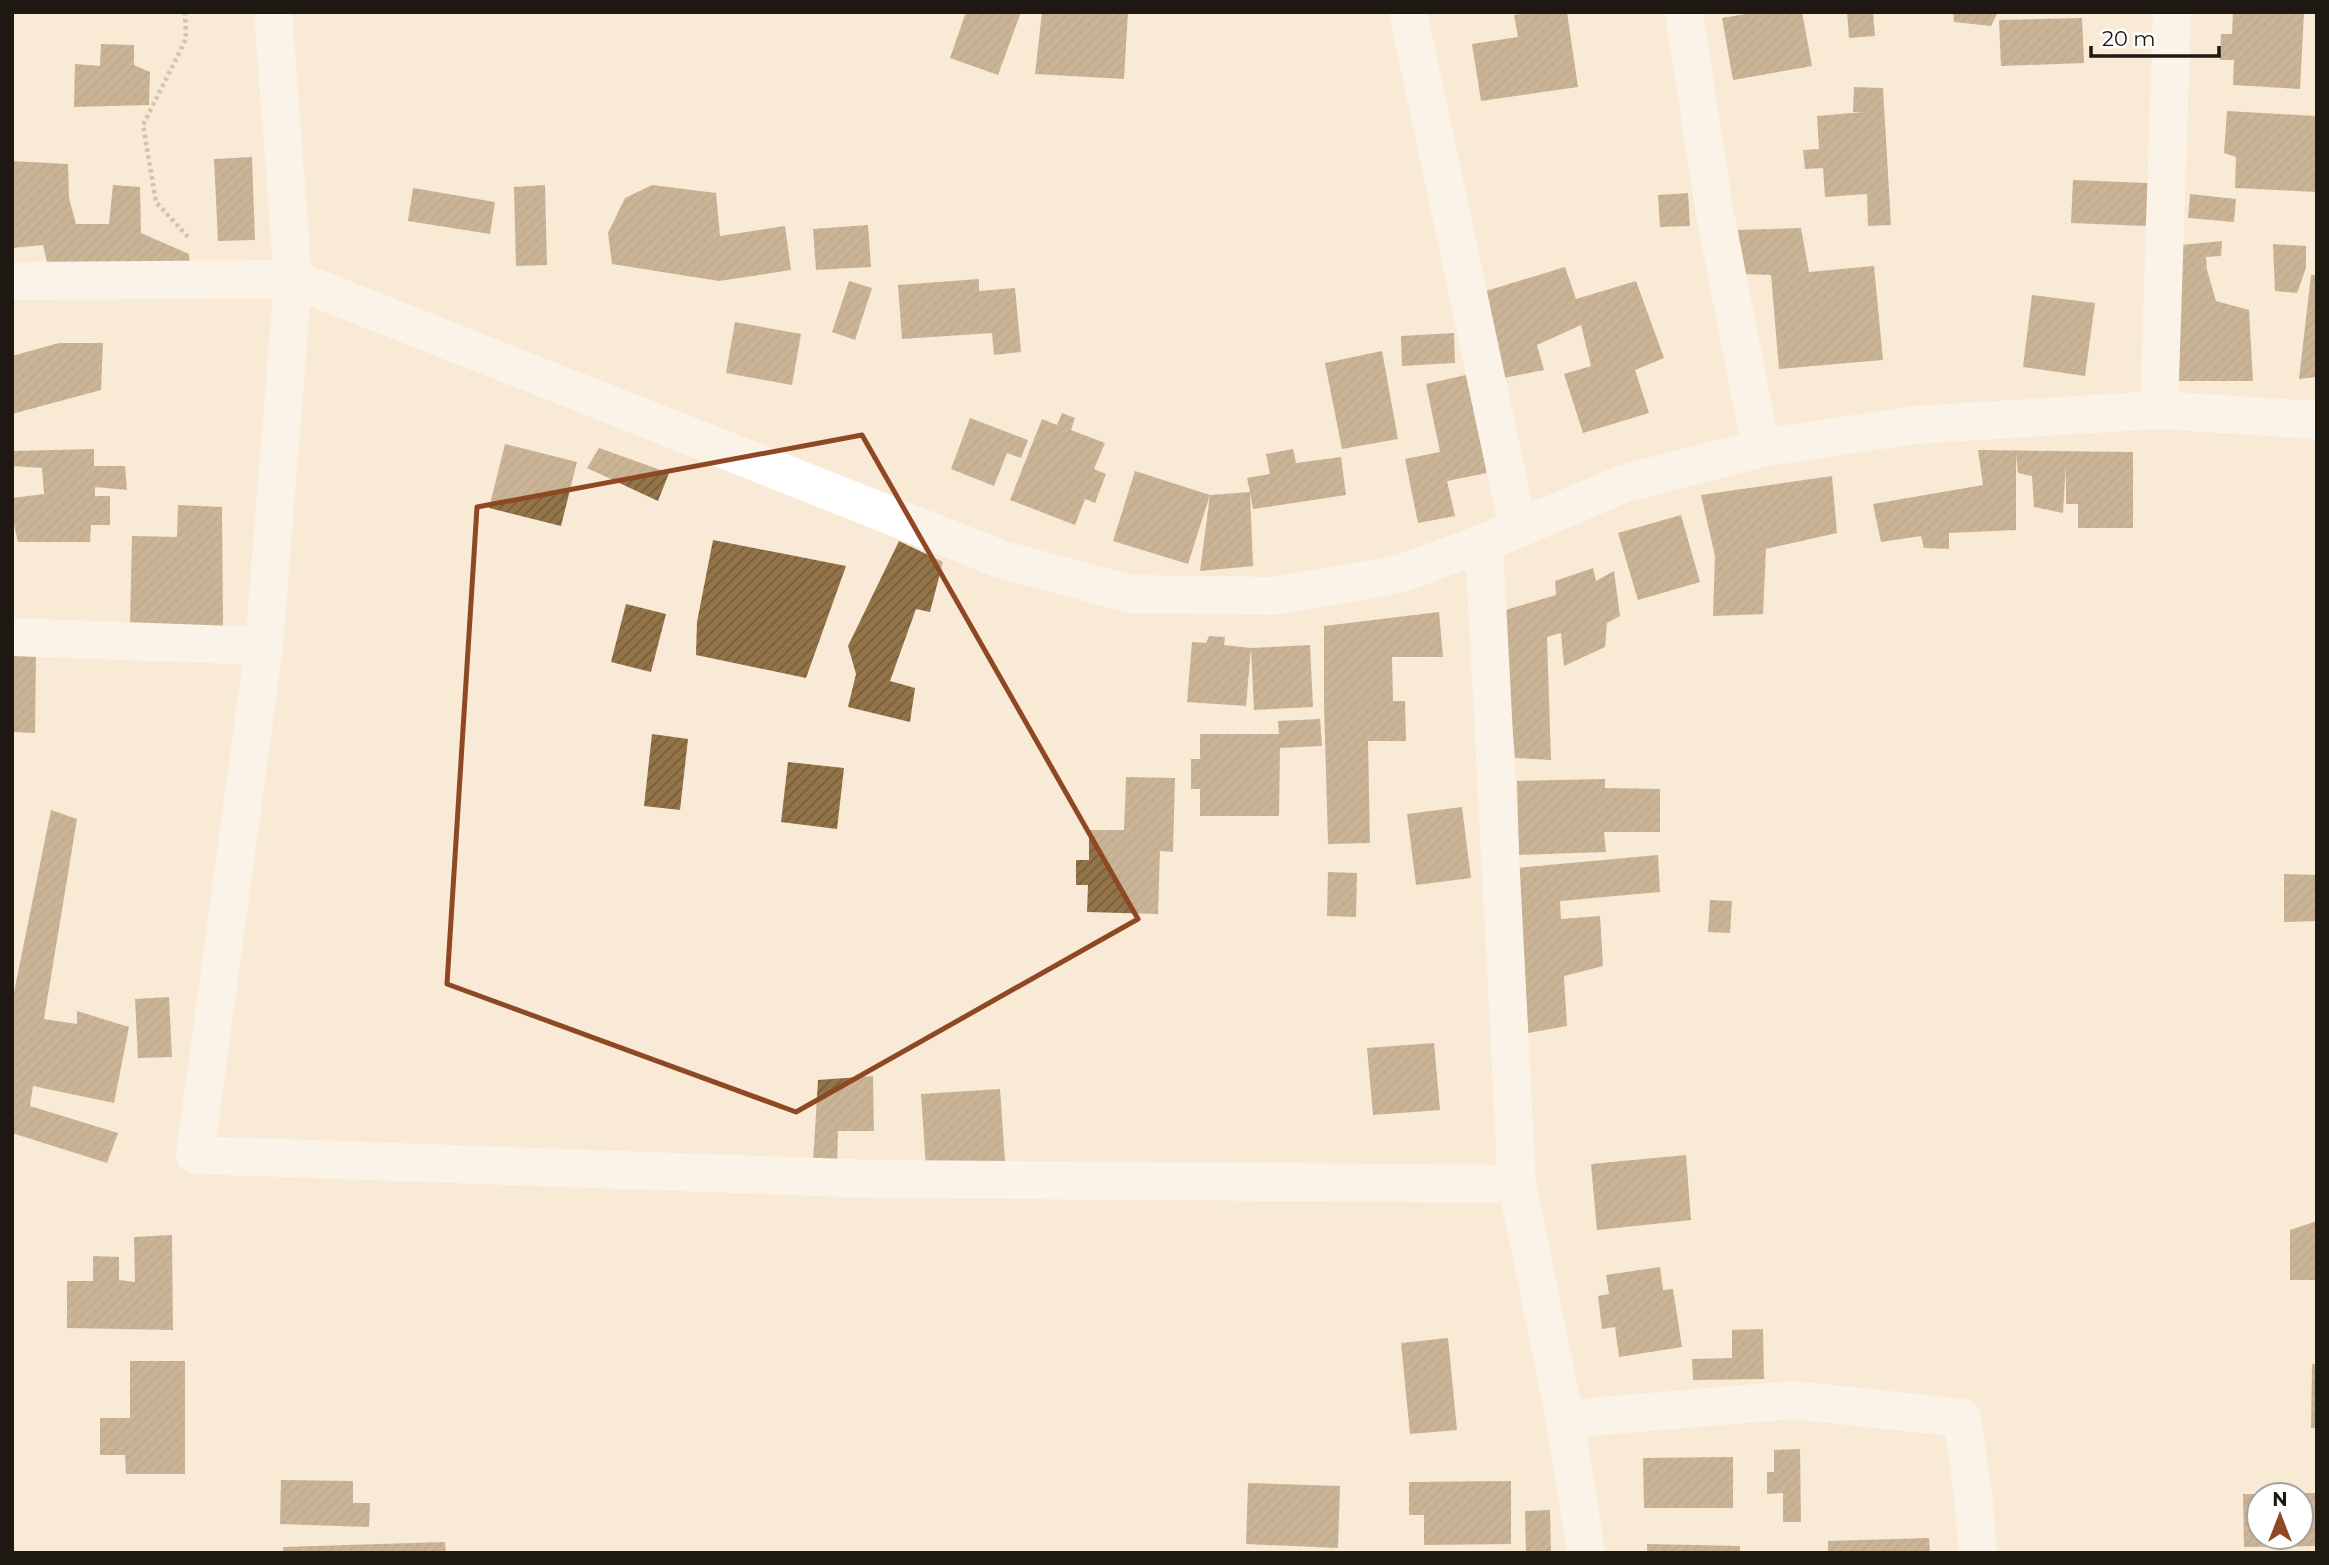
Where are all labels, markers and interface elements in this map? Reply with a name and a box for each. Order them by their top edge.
scale bar [2091,14,2219,58]
text: 20 m [2102,26,2156,51]
north arrow [2245,1481,2315,1551]
text: N [2272,1488,2288,1511]

